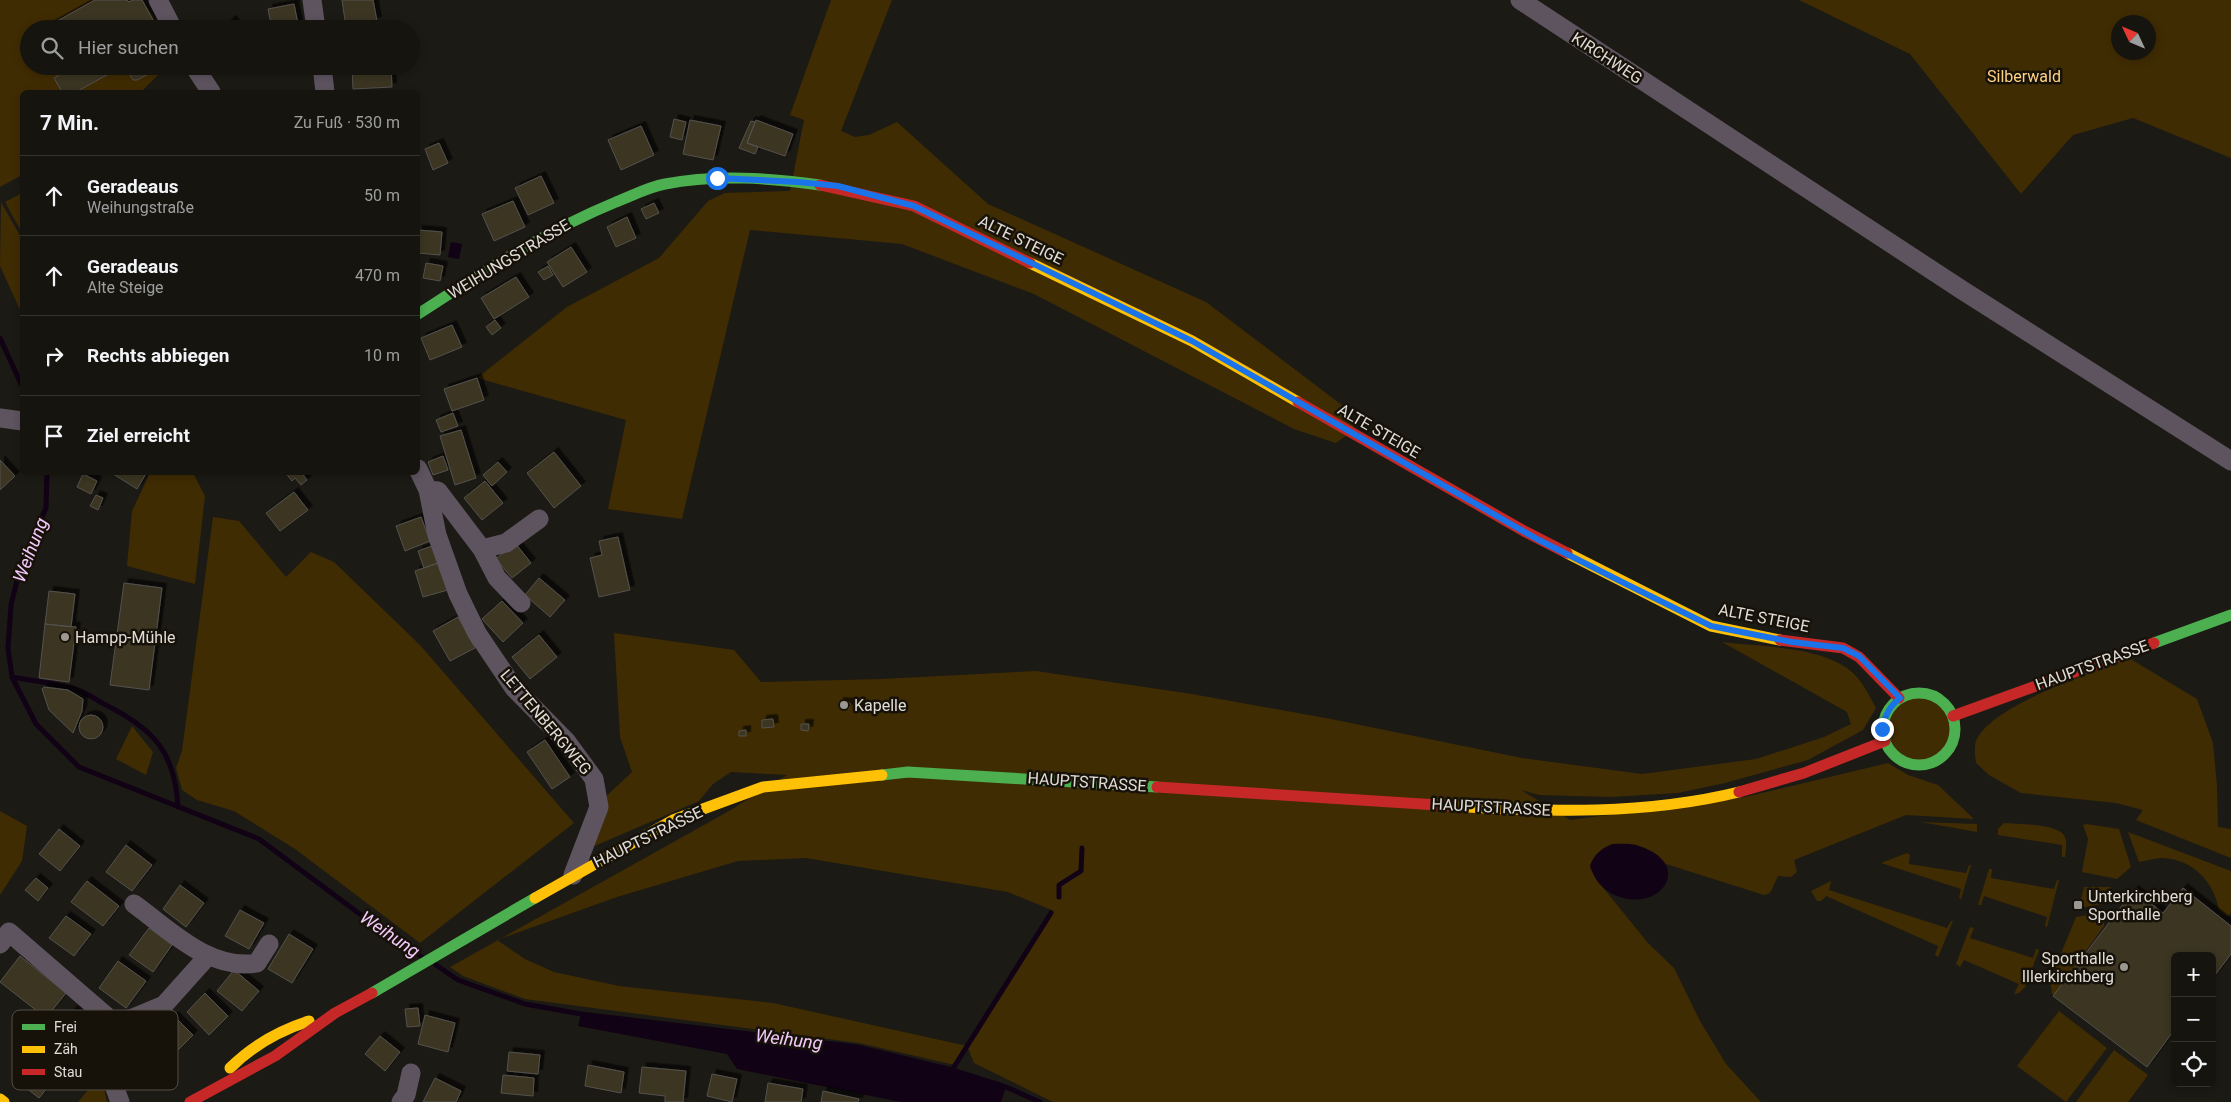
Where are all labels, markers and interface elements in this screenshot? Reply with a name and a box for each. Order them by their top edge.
north arrow [2111,15,2156,60]
search box [20,20,420,75]
street label: KIRCHWEG [1568,28,1646,88]
icon: search [38,34,66,62]
text: Hier suchen [78,36,179,59]
park label: Silberwald [1987,67,2061,86]
text: 7 Min. [40,111,99,135]
text: Zu Fuß · 530 m [294,113,400,132]
route start [706,167,729,190]
text: Geradeaus [87,175,179,198]
icon: ahead [40,182,68,210]
text: 50 m [364,186,400,205]
text: Weihungstraße [87,198,194,217]
street label: ALTE STEIGE [975,211,1067,269]
street label: WEIHUNGSTRASSE [444,215,574,303]
text: Geradeaus [87,255,179,278]
icon: ahead [40,262,68,290]
text: 470 m [355,266,400,285]
text: Alte Steige [87,278,164,297]
icon: right [40,342,68,370]
text: Rechts abbiegen [87,344,229,367]
text: 10 m [364,346,400,365]
street label: ALTE STEIGE [1334,400,1424,462]
icon: arrive [40,422,68,450]
text: Ziel erreicht [87,424,190,447]
water label: Weihung [8,515,52,585]
street label: ALTE STEIGE [1717,600,1811,636]
place label: Hampp-Mühle [75,628,176,647]
marker: Hampp-Mühle [59,631,71,643]
street label: HAUPTSTRASSE [2033,636,2151,694]
street label: LETTENBERGWEG [496,665,596,779]
place label: Kapelle [854,696,906,715]
marker: Kapelle [838,699,850,711]
route end [1871,718,1894,741]
street label: HAUPTSTRASSE [1027,768,1147,796]
street label: HAUPTSTRASSE [1431,794,1551,820]
street label: HAUPTSTRASSE [590,802,706,872]
place label: Unterkirchberg Sporthalle [2088,887,2193,924]
marker: Unterkirchberg Sporthalle [2072,899,2084,911]
water label: Weihung [356,906,424,962]
place label: Sporthalle Illerkirchberg [2022,949,2114,986]
map controls [2171,952,2216,1087]
button: + [2171,952,2216,997]
marker: Sporthalle Illerkirchberg [2118,961,2130,973]
button: − [2171,997,2216,1042]
legend [12,1010,178,1090]
text: Frei [54,1019,77,1035]
water label: Weihung [754,1024,824,1054]
text: Zäh [54,1041,78,1057]
button: locate [2171,1042,2216,1087]
text: Stau [54,1064,82,1080]

